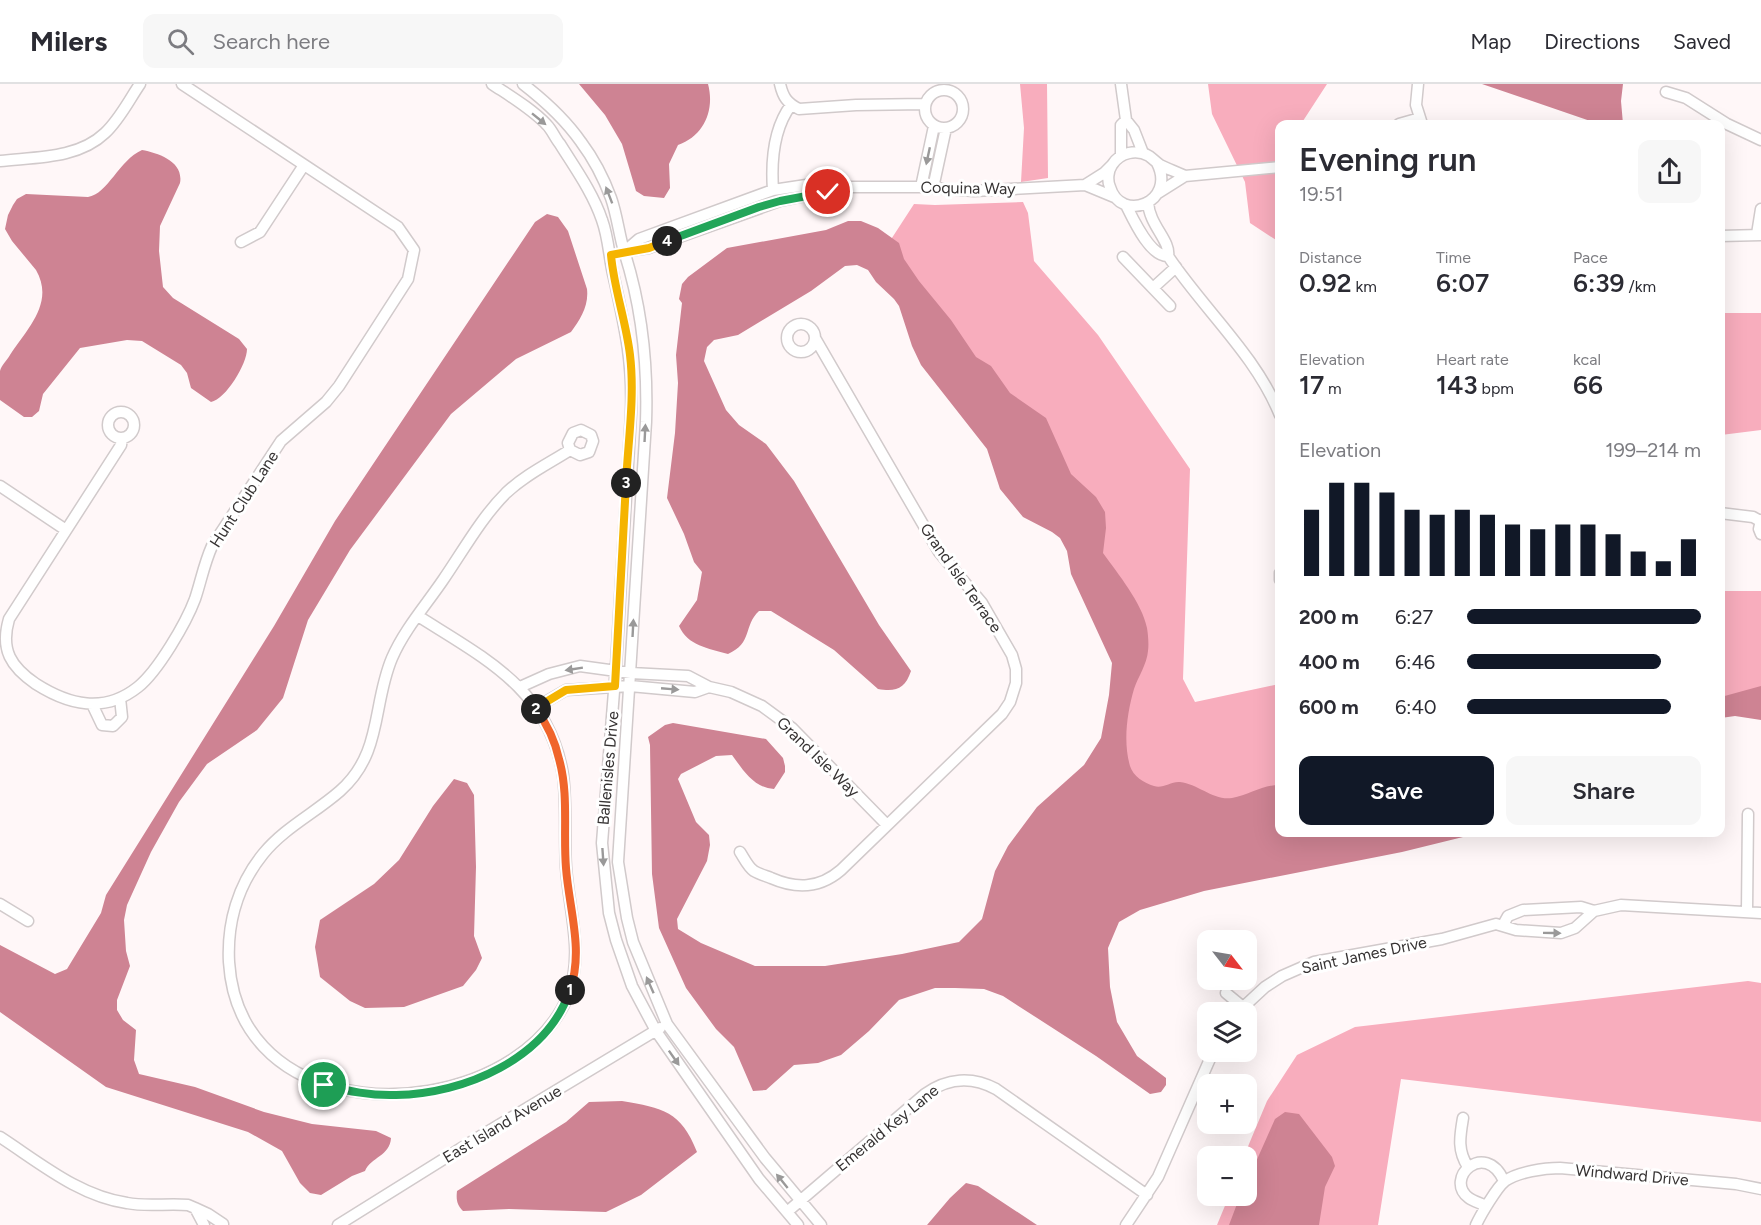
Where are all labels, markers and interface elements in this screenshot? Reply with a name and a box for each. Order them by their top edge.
search box [143,14,563,68]
text: Milers [30,24,107,58]
icon: search [164,25,197,58]
text: Search here [212,28,330,55]
text: Map [1470,29,1511,54]
text: Directions [1544,29,1640,54]
text: Saved [1673,29,1731,54]
one-way arrow [531,112,547,125]
text: Evening run [1299,140,1476,179]
button: share [1638,140,1701,203]
one-way arrow [922,147,932,166]
pin [802,166,853,217]
icon: check [811,175,844,208]
street label: Coquina Way [920,178,1016,198]
text: 19:51 [1299,182,1343,206]
one-way arrow [604,186,613,204]
pin: 4 [652,226,682,256]
text: 4 [662,231,672,250]
text: Distance [1299,248,1362,267]
text: Time [1436,248,1471,267]
text: Pace [1573,248,1608,267]
text: 0.92 [1299,267,1352,299]
text: 6:07 [1436,267,1489,299]
text: 6:39 [1573,267,1625,299]
text: km [1352,277,1377,296]
text: /km [1625,277,1656,296]
text: Elevation [1299,350,1365,369]
text: Heart rate [1436,350,1509,369]
text: kcal [1573,350,1601,369]
text: 17 [1299,369,1324,401]
text: 143 [1436,369,1478,401]
text: 66 [1573,369,1603,401]
text: m [1324,379,1342,398]
text: bpm [1478,379,1514,398]
one-way arrow [640,423,650,442]
text: Elevation [1299,438,1381,462]
text: 199–214 m [1605,438,1701,462]
street label: Hunt Club Lane [206,447,282,551]
pin: 3 [611,468,641,498]
text: 3 [622,473,630,492]
street label: Grand Isle Terrace [916,520,1006,636]
text: 200 m [1299,605,1359,629]
text: 6:27 [1395,605,1433,629]
one-way arrow [629,618,638,637]
text: 400 m [1299,650,1360,674]
text: 6:46 [1395,650,1435,674]
one-way arrow [564,664,583,673]
one-way arrow [660,684,679,694]
pin: 2 [521,694,551,724]
text: 600 m [1299,695,1359,719]
text: 6:40 [1395,695,1437,719]
text: 2 [531,699,541,718]
street label: Ballenisles Drive [594,710,622,826]
street label: Grand Isle Way [773,713,864,801]
button: Save [1299,756,1494,825]
button: Share [1506,756,1701,825]
one-way arrow [598,848,608,867]
one-way arrow [1542,928,1561,937]
north arrow [1197,930,1257,990]
map controls [1197,930,1257,1206]
street label: Saint James Drive [1300,932,1429,978]
pin: 1 [555,975,585,1005]
one-way arrow [645,976,655,994]
text: 1 [567,980,573,999]
button: layers [1197,1002,1257,1062]
one-way arrow [668,1049,680,1065]
pin [298,1059,349,1110]
icon: arrive [307,1068,340,1101]
button: + [1197,1074,1257,1134]
street label: East Island Avenue [439,1081,565,1167]
street label: Emerald Key Lane [832,1081,942,1175]
button: − [1197,1146,1257,1206]
street label: Windward Drive [1575,1161,1690,1189]
one-way arrow [776,1173,789,1189]

